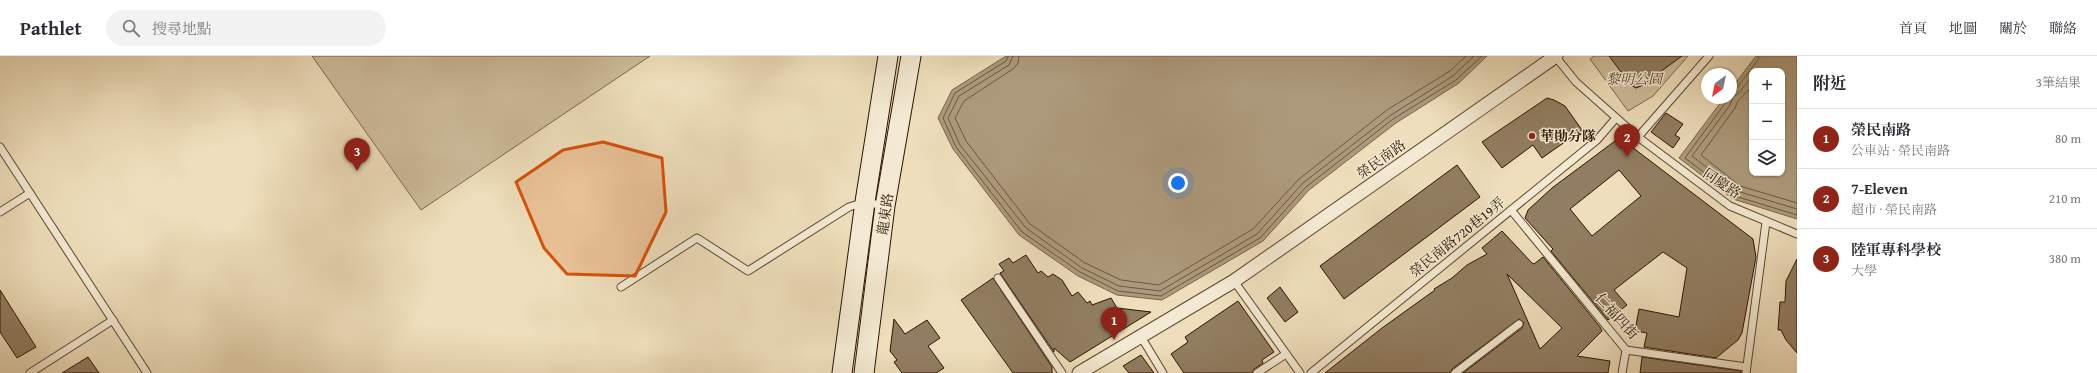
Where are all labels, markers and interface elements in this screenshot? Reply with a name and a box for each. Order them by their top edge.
search box [106,10,386,46]
text: Pathlet [20,14,82,42]
icon: search [120,17,142,39]
text: 搜尋地點 [152,18,212,39]
text: 首頁 [1899,18,1927,38]
text: 地圖 [1949,18,1977,38]
text: 關於 [1999,18,2027,38]
text: 聯絡 [2049,18,2077,38]
north arrow [1701,68,1737,104]
map controls [1749,68,1785,176]
button: + [1749,68,1785,104]
park label: 黎明公園 [1606,69,1664,89]
text: 附近 [1813,70,1847,95]
text: 3筆結果 [2036,73,2081,92]
button: − [1749,104,1785,140]
text: 榮民南路 [1851,119,1911,140]
pin: 2 [1614,124,1640,157]
place label: 華勛分隊 [1540,126,1596,146]
text: 1 [1823,129,1829,148]
text: 80 m [2055,129,2081,148]
marker: 華勛分隊 [1527,131,1537,141]
street label: 榮民南路 [1352,135,1410,183]
pin: 3 [344,138,370,171]
button: layers [1749,140,1785,176]
text: 公車站 · 榮民南路 [1851,141,1950,160]
street label: 同慶路 [1699,163,1745,203]
your location [1168,173,1188,193]
text: 7-Eleven [1851,178,1908,199]
text: 2 [1823,189,1829,208]
text: 210 m [2049,189,2081,208]
street label: 龍東路 [872,192,898,236]
street label: 榮民南路720巷19弄 [1405,192,1509,282]
text: 超市 · 榮民南路 [1851,200,1937,219]
text: 陸軍專科學校 [1851,239,1941,260]
text: 3 [1823,249,1829,268]
text: 380 m [2049,249,2081,268]
text: 大學 [1851,261,1877,280]
street label: 仁福四街 [1591,289,1643,343]
pin: 1 [1101,307,1127,340]

